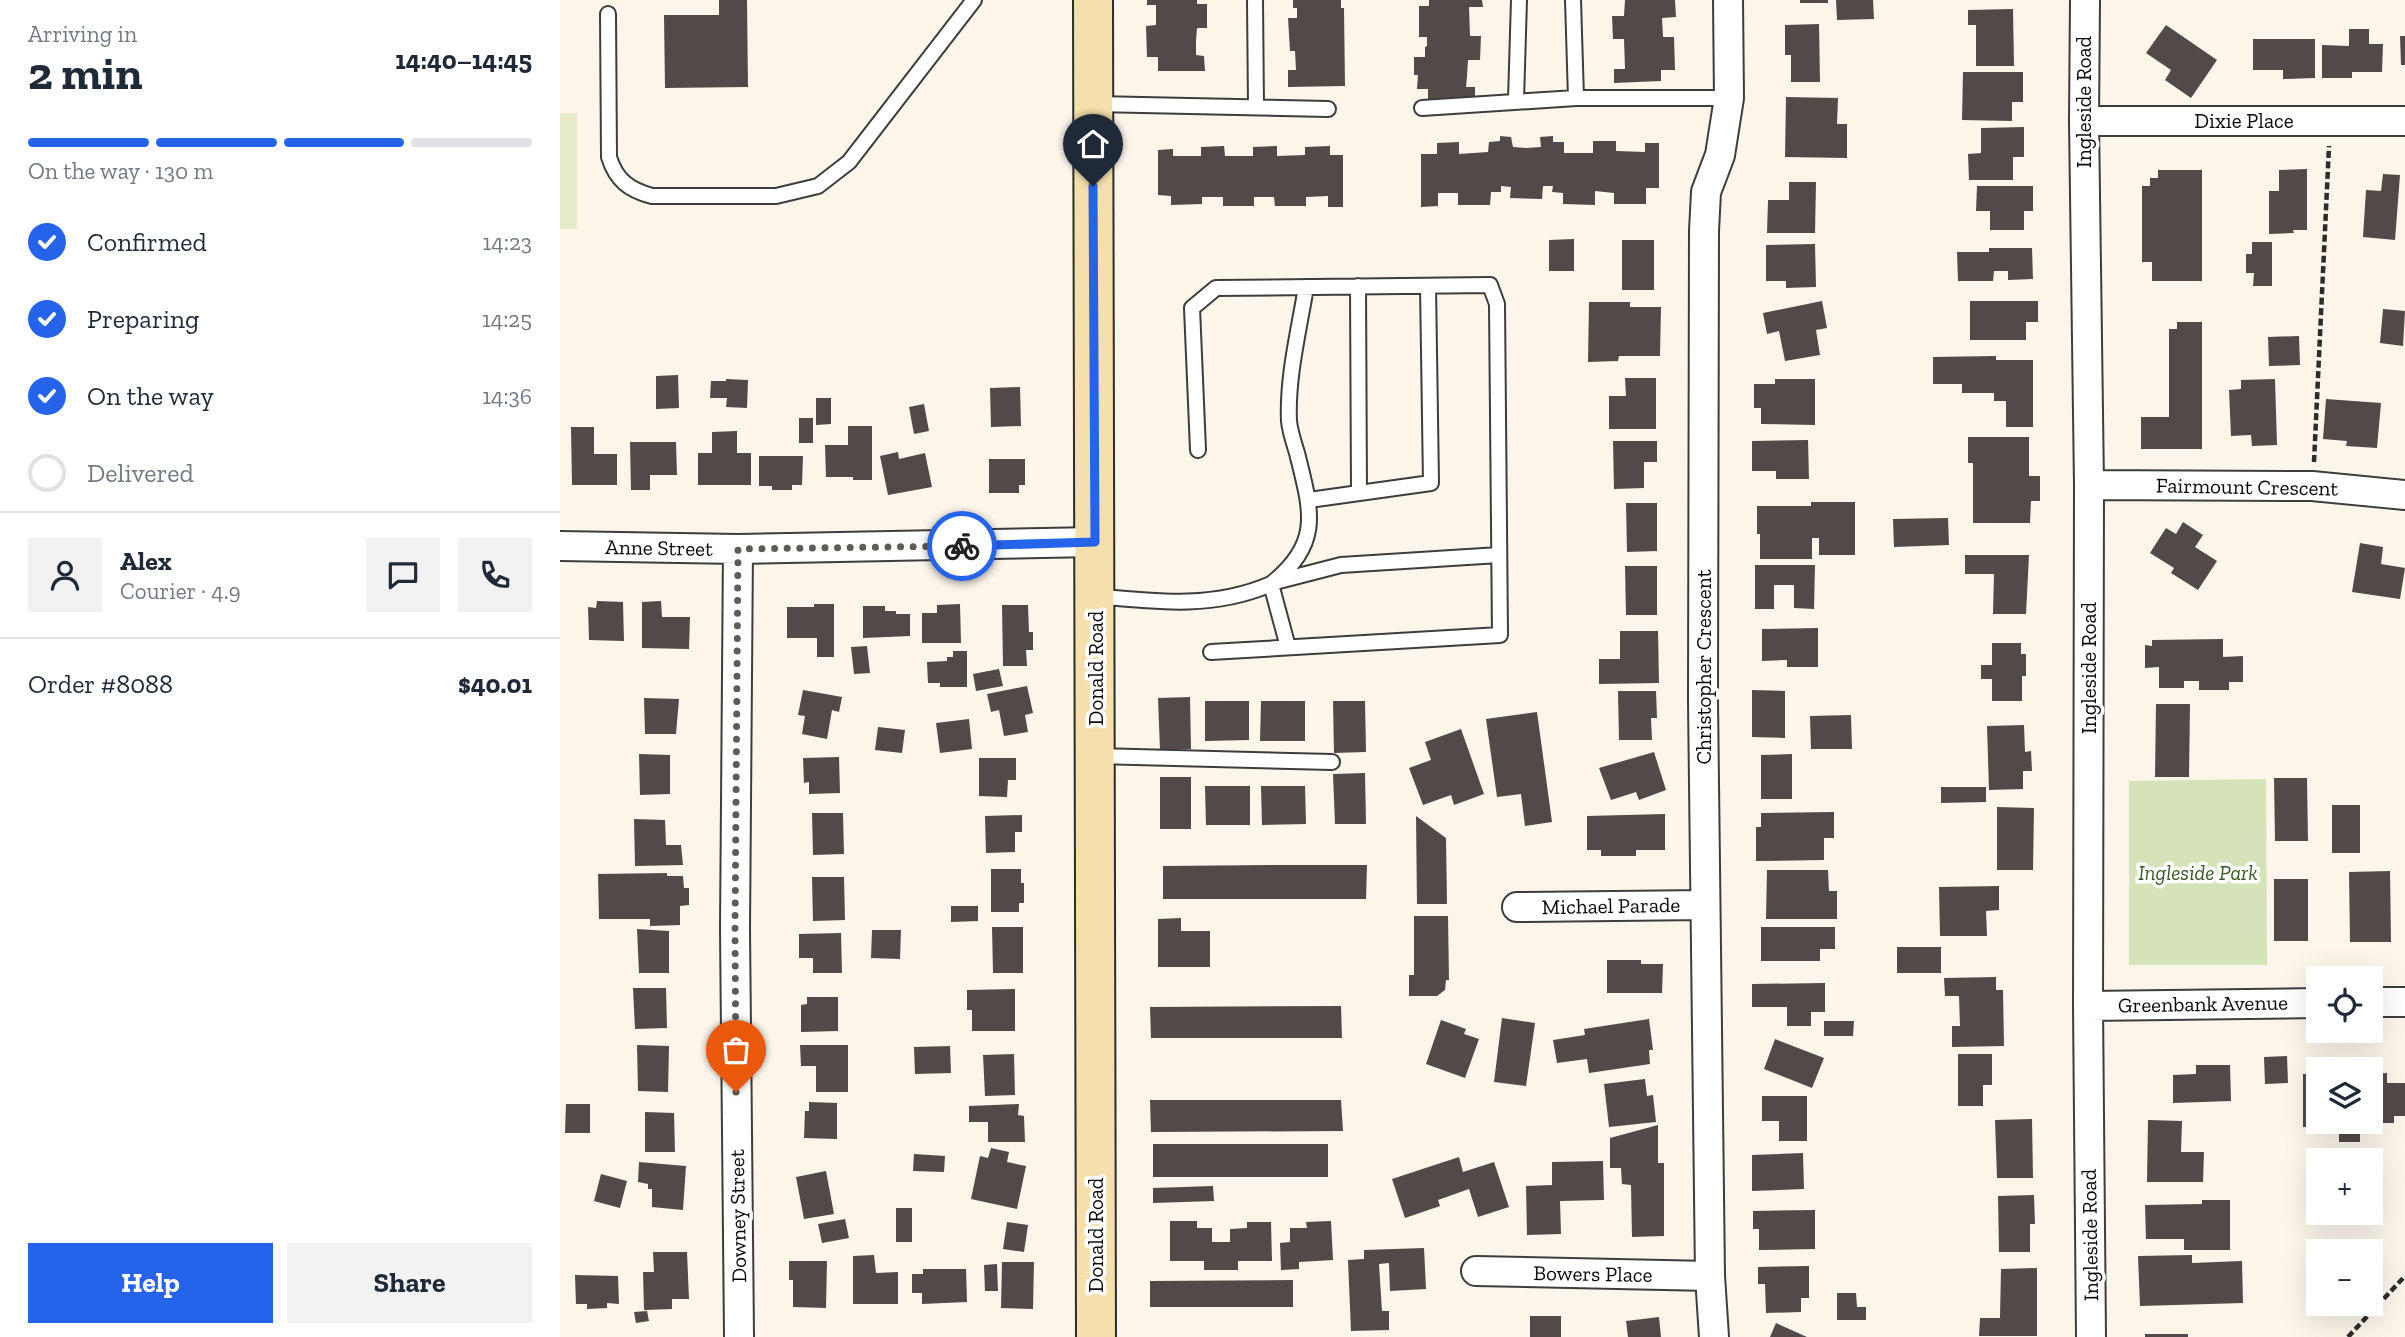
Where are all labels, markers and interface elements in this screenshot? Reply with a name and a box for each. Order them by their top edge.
text: Arriving in [28,20,137,48]
street label: Ingleside Road [2071,35,2096,168]
text: 14:40–14:45 [395,44,532,76]
text: 2 min [28,46,143,101]
street label: Dixie Place [2194,108,2294,133]
pin [1063,114,1123,186]
icon: home [1074,125,1112,163]
text: On the way · 130 m [28,157,213,185]
icon: check [28,223,66,261]
text: Confirmed [87,226,207,258]
text: 14:23 [483,228,532,256]
icon: check [28,300,66,338]
text: Preparing [87,303,199,335]
text: 14:25 [482,305,532,333]
icon: check [28,377,66,415]
text: On the way [87,380,214,412]
text: 14:36 [482,382,532,410]
text: Delivered [87,457,194,489]
street label: Fairmount Crescent [2156,472,2339,501]
courier [927,511,997,581]
icon: bike [943,527,981,565]
street label: Anne Street [605,534,713,561]
button: person [28,538,102,612]
button: chat [366,538,440,612]
button: phone [458,538,532,612]
text: Alex [120,545,172,577]
street label: Christopher Crescent [1691,569,1716,765]
text: Courier · 4.9 [120,577,241,605]
street label: Ingleside Road [2076,601,2101,734]
street label: Donald Road [1083,610,1108,725]
text: Order #8088 [28,668,173,700]
text: $40.01 [458,668,532,700]
park label: Ingleside Park [2138,860,2258,885]
street label: Michael Parade [1541,892,1681,919]
map controls [2306,966,2383,1316]
button: locate [2306,966,2383,1043]
street label: Greenbank Avenue [2118,990,2288,1017]
pin [706,1020,766,1092]
icon: bag [717,1031,755,1069]
button: layers [2306,1057,2383,1134]
button: + [2306,1148,2383,1225]
street label: Downey Street [724,1149,751,1283]
street label: Ingleside Road [2076,1168,2103,1301]
street label: Donald Road [1083,1177,1108,1292]
button: − [2306,1239,2383,1316]
button: Help [28,1243,273,1323]
button: Share [287,1243,532,1323]
street label: Bowers Place [1533,1260,1653,1287]

